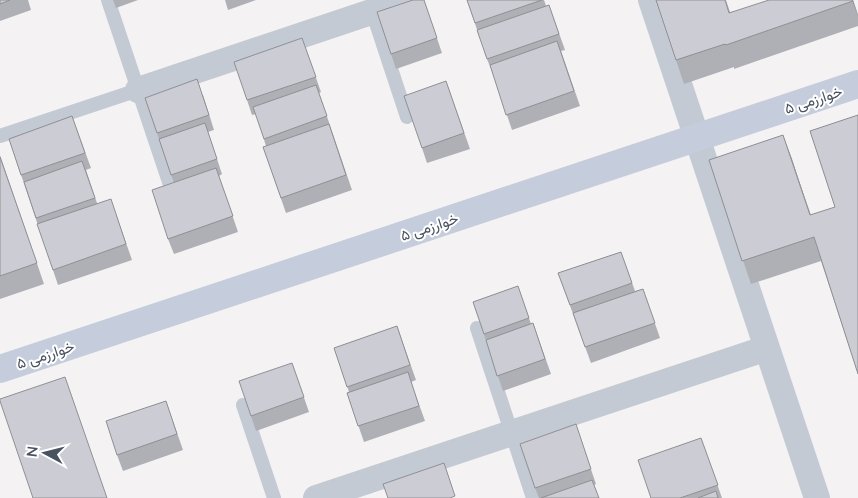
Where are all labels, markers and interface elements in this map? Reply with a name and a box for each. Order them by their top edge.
street label: خوارزمی ۵ [782,81,845,119]
street label: خوارزمی ۵ [398,208,461,246]
street label: خوارزمی ۵ [14,336,77,374]
north arrow [20,428,70,478]
text: N [23,445,41,458]

